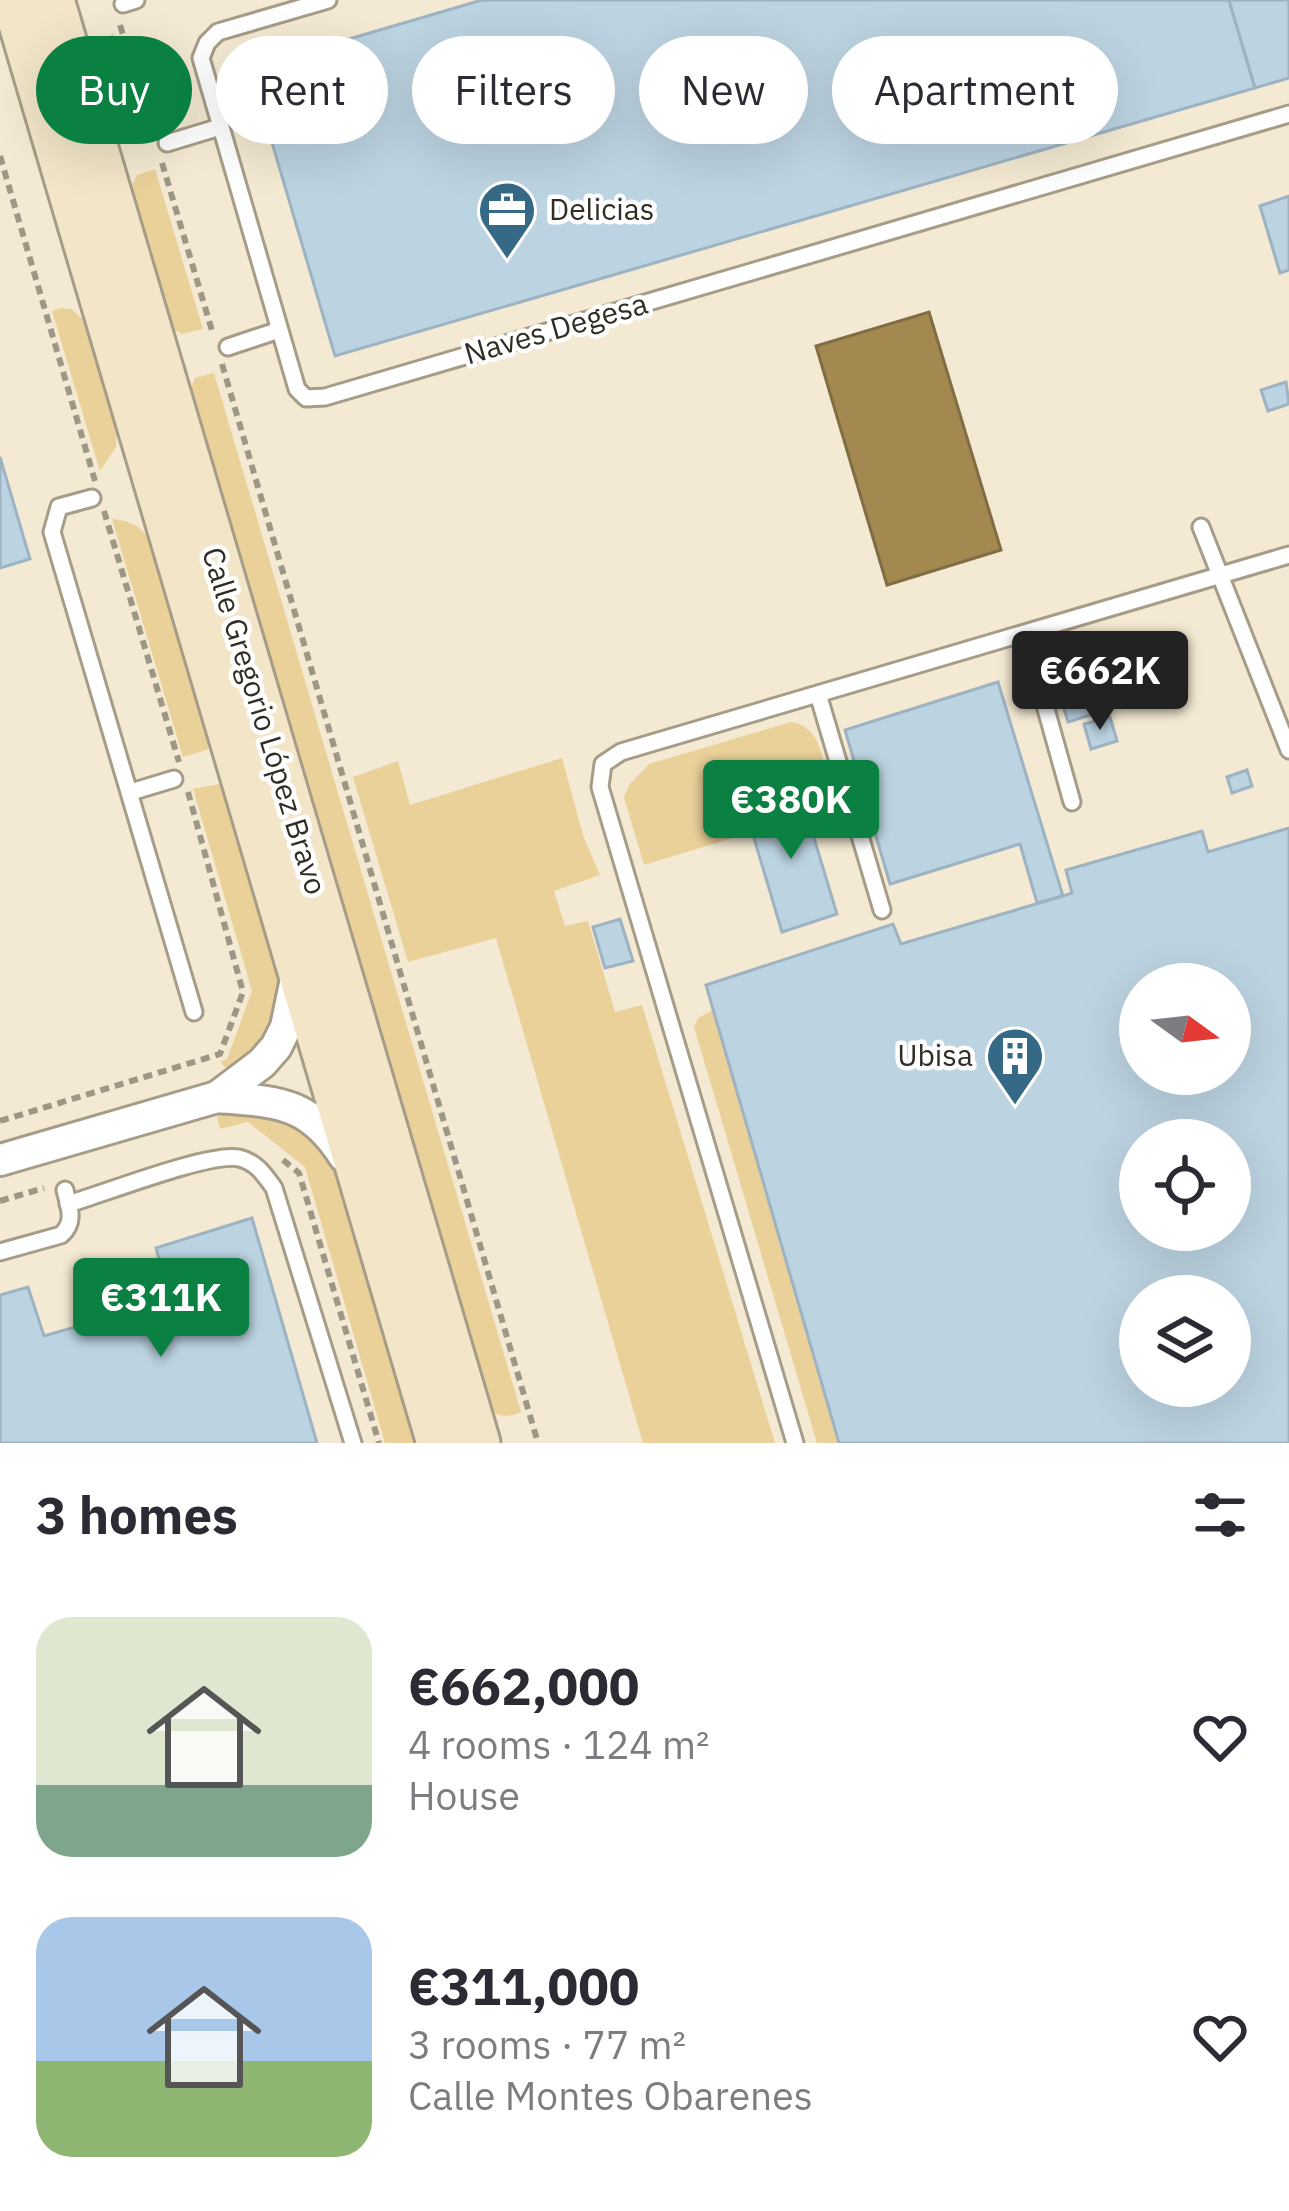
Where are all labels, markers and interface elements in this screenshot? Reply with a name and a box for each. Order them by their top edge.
chip: Buy [36,36,192,144]
chip: Rent [216,36,388,144]
chip: Filters [412,36,615,144]
chip: New [639,36,808,144]
chip: Apartment [832,36,1118,144]
office icon: Delicias [476,179,538,261]
place label: Delicias [549,189,654,228]
street label: Naves Degesa [459,283,652,372]
street label: Calle Gregorio López Bravo [194,542,337,899]
pin: €662K [1016,631,1184,733]
text: €662K [1039,644,1161,695]
pin: €380K [707,760,875,862]
text: €380K [730,773,852,824]
north arrow [1119,963,1251,1095]
map controls [1119,963,1251,1407]
building icon: Ubisa [984,1025,1046,1107]
place label: Ubisa [897,1035,973,1074]
button: locate [1119,1119,1251,1251]
pin: €311K [77,1258,245,1360]
text: €311K [100,1271,222,1322]
button: layers [1119,1275,1251,1407]
text: 3 homes [36,1482,238,1548]
icon: filters [1187,1482,1253,1548]
text: €662,000 [408,1653,639,1719]
icon: home [132,1665,276,1809]
icon: heart [1187,1704,1253,1770]
text: 4 rooms · 124 m² [408,1719,710,1770]
text: House [408,1770,520,1821]
text: €311,000 [408,1953,639,2019]
icon: home [132,1965,276,2109]
icon: heart [1187,2004,1253,2070]
text: 3 rooms · 77 m² [408,2019,686,2070]
text: Calle Montes Obarenes [408,2070,813,2121]

